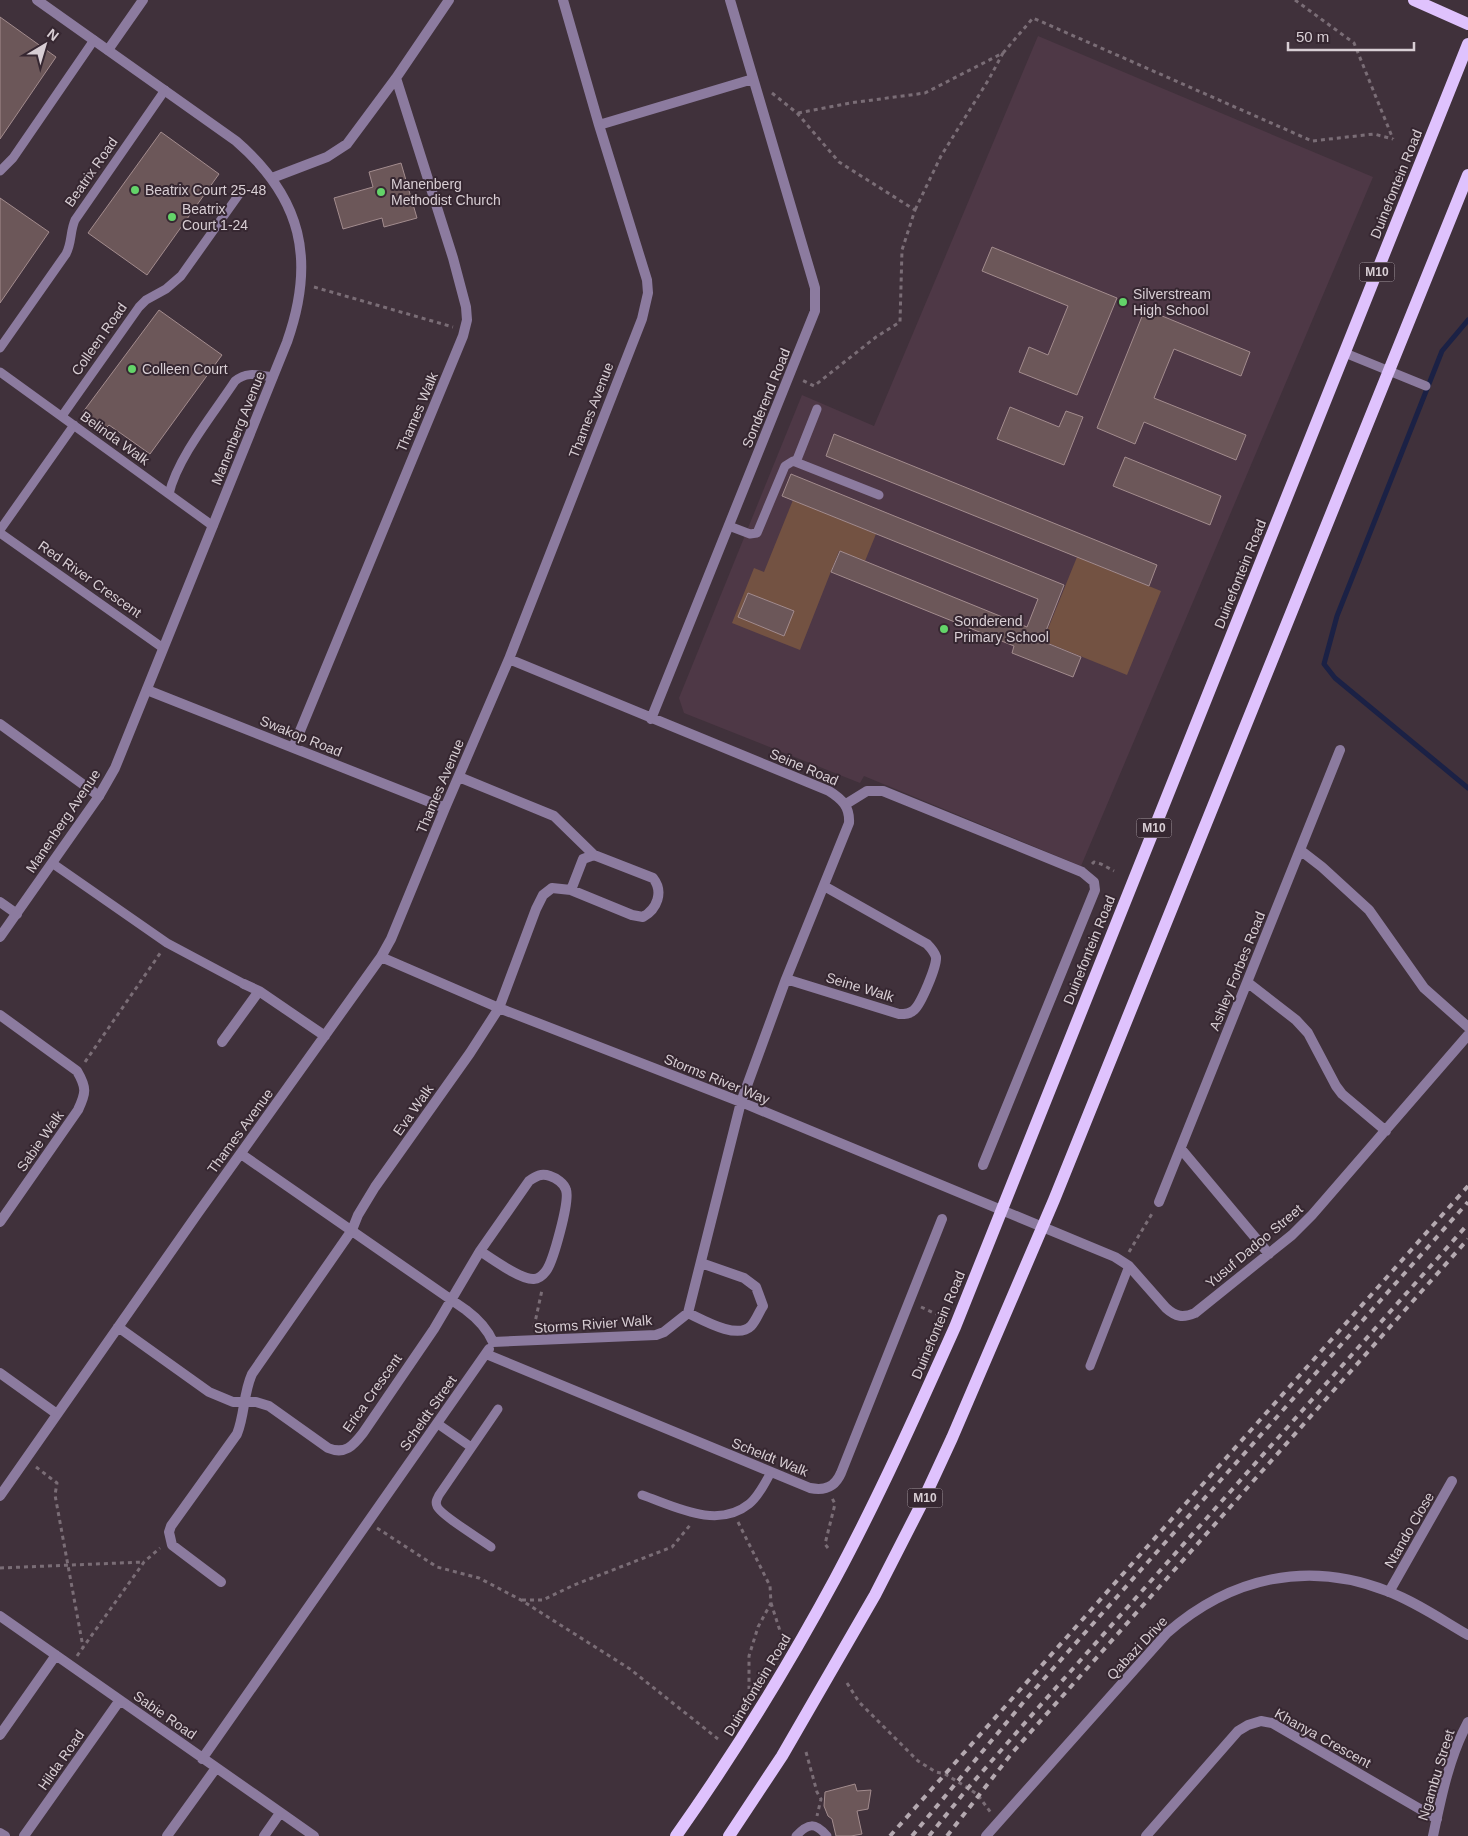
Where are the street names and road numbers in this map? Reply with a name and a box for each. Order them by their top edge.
street label: Duinefontein Road [1367,127,1425,241]
street label: Beatrix Road [61,134,121,210]
road number: M10 [1360,262,1394,282]
street label: Colleen Road [68,300,130,378]
street label: Sonderend Road [739,346,793,450]
street label: Thames Avenue [565,360,617,460]
street label: Manenberg Avenue [208,369,268,487]
street label: Thames Walk [393,369,441,454]
street label: Belinda Walk [77,408,153,469]
street label: Duinefontein Road [1211,517,1269,631]
street label: Red River Crescent [35,537,145,621]
street label: Swakop Road [258,712,344,760]
street label: Thames Avenue [413,736,467,836]
street label: Seine Road [767,745,841,789]
street label: Manenberg Avenue [22,766,104,876]
road number: M10 [1136,818,1172,838]
street label: Duinefontein Road [1060,893,1118,1007]
street label: Ashley Forbes Road [1206,909,1268,1033]
street label: Seine Walk [824,969,897,1005]
street label: Storms River Way [662,1051,772,1107]
street label: Eva Walk [390,1081,437,1139]
street label: Thames Avenue [204,1085,276,1177]
street label: Sabie Walk [13,1107,67,1174]
street label: Yusuf Dadoo Street [1202,1201,1306,1291]
street label: Duinefontein Road [908,1268,968,1382]
street label: Storms Rivier Walk [533,1312,654,1336]
street label: Erica Crescent [339,1351,405,1435]
street label: Scheldt Street [396,1372,460,1454]
street label: Scheldt Walk [729,1434,812,1480]
road number: M10 [908,1489,942,1508]
street label: Ntando Close [1381,1489,1437,1571]
street label: Qabazi Drive [1104,1613,1171,1683]
street label: Duinefontein Road [720,1631,794,1739]
street label: Sabie Road [130,1687,200,1743]
street label: Khanya Crescent [1272,1705,1374,1771]
street label: Hilda Road [35,1727,87,1793]
street label: Ngambu Street [1415,1728,1457,1822]

